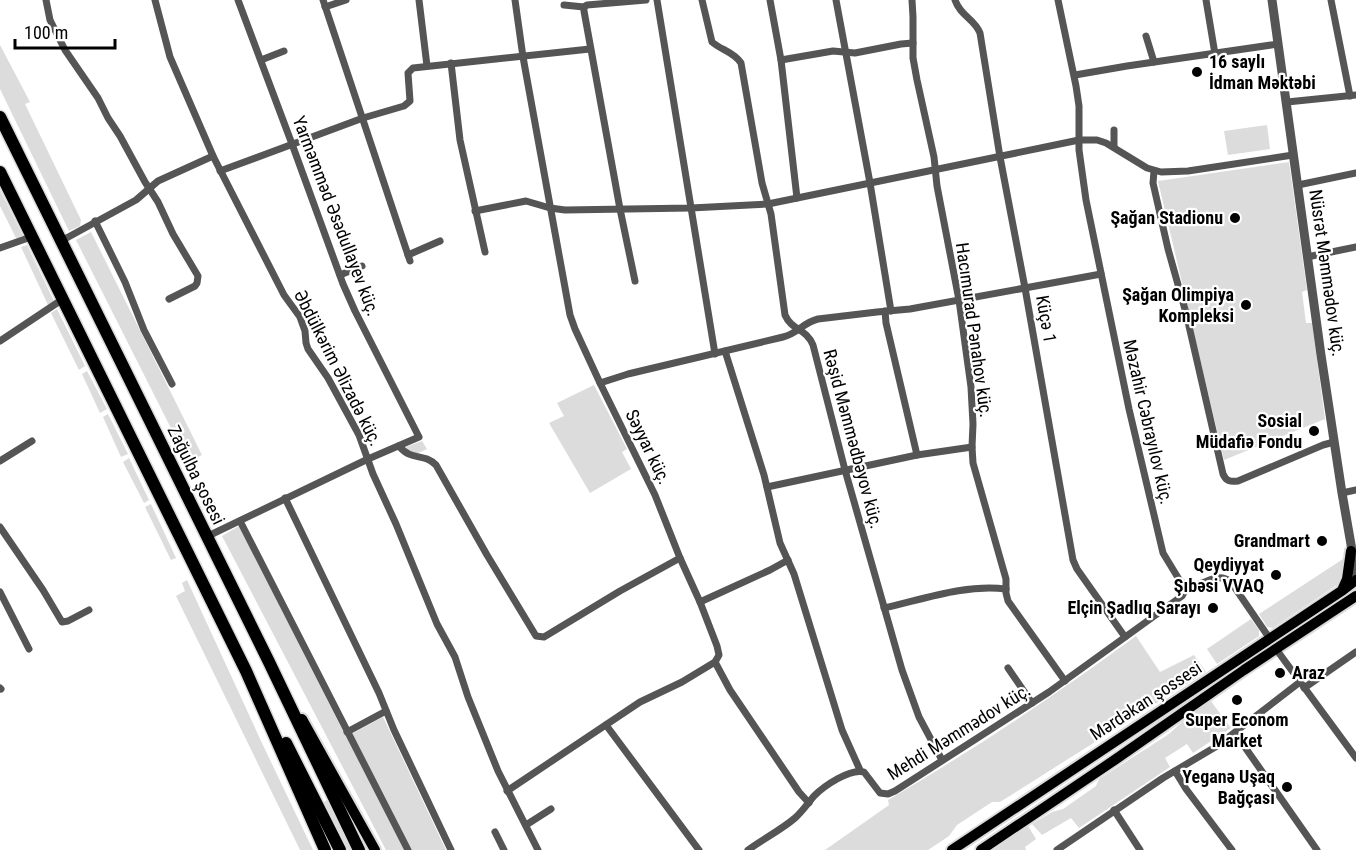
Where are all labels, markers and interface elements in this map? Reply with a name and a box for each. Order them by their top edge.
scale bar [15,12,116,50]
text: 100 m [24,22,68,43]
place label: 16 saylı İdman Məktəbi [1209,51,1316,93]
marker: 16 saylı İdman Məktəbi [1190,65,1204,79]
street label: Yarməmməd Əsədullayev küç. [289,113,384,319]
street label: Nüsrət Məmmədov küç. [1305,188,1350,358]
place label: Şağan Stadionu [1110,207,1223,228]
marker: Şağan Stadionu [1228,211,1242,225]
street label: Hacımurad Pənahov küç. [952,241,997,419]
place label: Şağan Olimpiya Kompleksi [1122,284,1234,326]
street label: Əbdülkərim Əlizadə küç. [290,286,387,449]
street label: Küçə 1 [1032,293,1061,344]
marker: Şağan Olimpiya Kompleksi [1239,298,1253,312]
street label: Məzahir Cəbrayılov küç. [1119,337,1178,506]
street label: Rəşid Məmmədbəyov küç. [819,347,888,531]
street label: Səyyar küç. [621,406,676,488]
place label: Sosial Müdafiə Fondu [1196,410,1302,452]
street label: Zağulba şosesi [163,422,229,528]
marker: Sosial Müdafiə Fondu [1307,424,1321,438]
place label: Grandmart [1234,530,1310,551]
marker: Grandmart [1315,534,1329,548]
place label: Qeydiyyat Şıbəsi VVAQ [1174,554,1264,596]
marker: Qeydiyyat Şıbəsi VVAQ [1269,568,1283,582]
place label: Elçin Şadlıq Sarayı [1067,597,1201,618]
marker: Elçin Şadlıq Sarayı [1206,601,1220,615]
street label: Mərdəkan şossesi [1086,657,1205,744]
place label: Araz [1292,662,1325,683]
marker: Araz [1273,666,1287,680]
street label: Mehdi Məmmədov küç. [883,679,1034,784]
marker: Super Econom Market [1230,693,1244,707]
place label: Super Econom Market [1185,709,1289,751]
place label: Yeganə Uşaq Bağçası [1182,766,1275,808]
marker: Yeganə Uşaq Bağçası [1280,780,1294,794]

